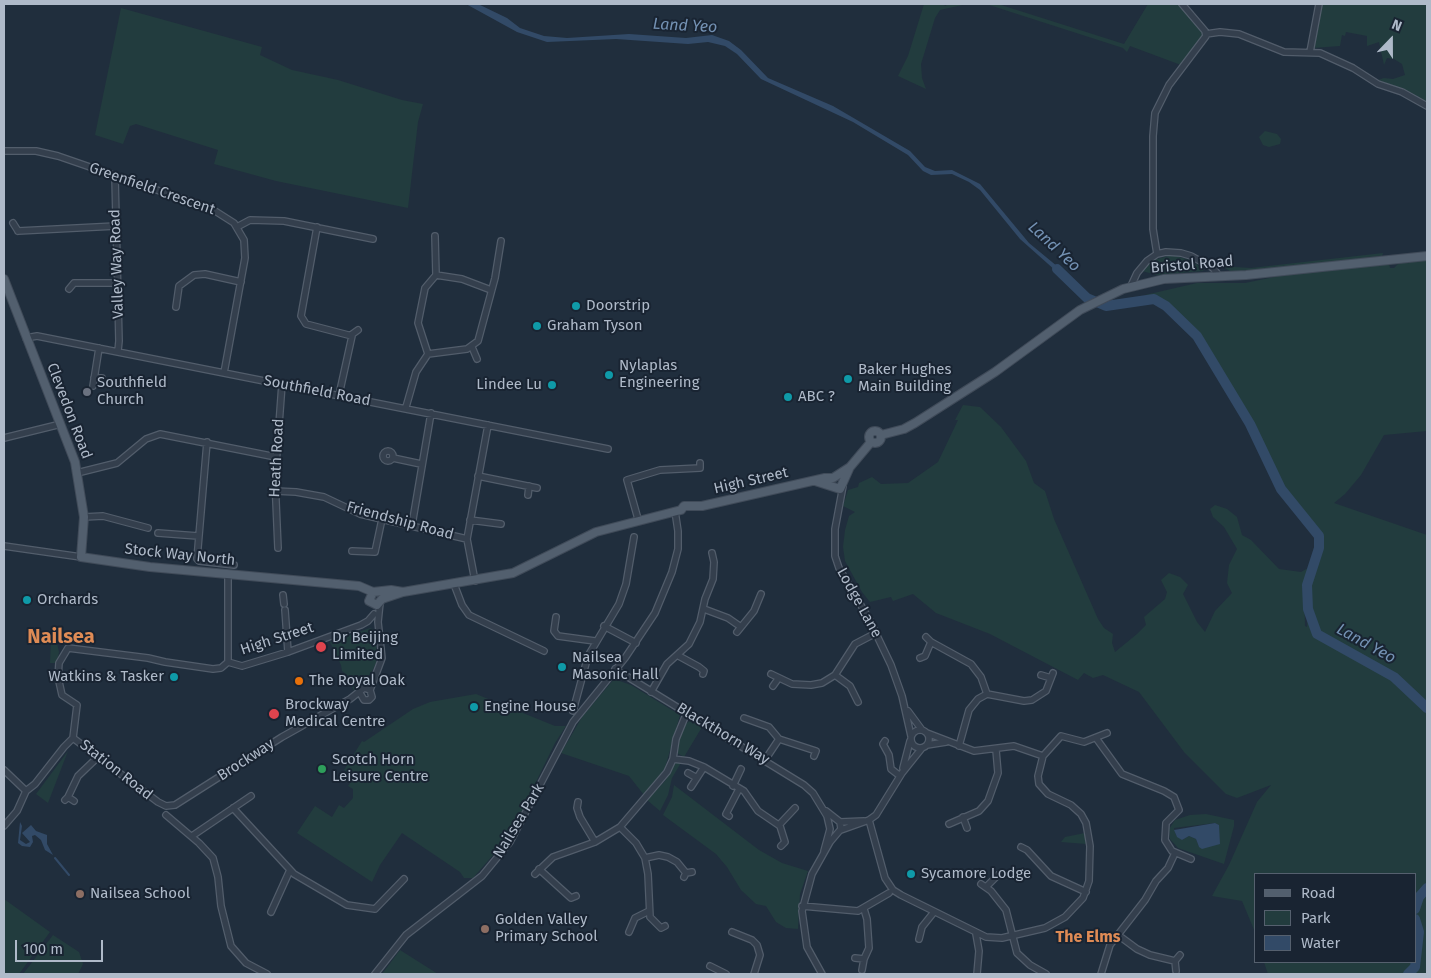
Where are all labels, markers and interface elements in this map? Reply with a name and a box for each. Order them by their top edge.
water label: Land Yeo [652,15,718,37]
north arrow [1366,15,1416,65]
text: N [1389,16,1404,35]
street label: Greenfield Crescent [87,159,217,219]
street label: Valley Way Road [106,209,128,319]
water label: Land Yeo [1024,218,1084,276]
street label: Bristol Road [1150,252,1234,278]
place label: Doorstrip [586,297,650,315]
marker: Doorstrip [570,300,582,312]
place label: Graham Tyson [547,317,643,335]
marker: Graham Tyson [531,320,543,332]
place label: Nylaplas Engineering [619,357,699,392]
street label: Clevedon Road [42,361,96,461]
place label: Baker Hughes Main Building [858,361,951,396]
marker: Nylaplas Engineering [603,369,615,381]
street label: Southfield Road [262,372,372,410]
marker: Baker Hughes Main Building [842,373,854,385]
place label: Southfield Church [97,374,167,409]
place label: Lindee Lu [476,376,542,394]
marker: Lindee Lu [546,379,558,391]
marker: Southfield Church [81,386,93,398]
place label: ABC ? [798,388,835,406]
marker: ABC ? [782,391,794,403]
street label: Heath Road [266,418,288,498]
street label: High Street [712,464,790,498]
street label: Friendship Road [344,498,456,544]
street label: Stock Way North [124,540,236,570]
street label: Lodge Lane [832,565,886,641]
place label: Orchards [37,591,98,609]
marker: Orchards [21,594,33,606]
street label: High Street [238,619,316,659]
water label: Land Yeo [1333,620,1399,668]
district label: Nailsea [27,625,95,649]
place label: Dr Beijing Limited [332,629,398,664]
marker: Dr Beijing Limited [314,640,328,654]
place label: Nailsea Masonic Hall [572,649,659,684]
marker: Nailsea Masonic Hall [556,661,568,673]
place label: Watkins & Tasker [48,668,164,686]
marker: Watkins & Tasker [168,671,180,683]
place label: The Royal Oak [309,672,405,690]
marker: The Royal Oak [293,675,305,687]
place label: Brockway Medical Centre [285,696,385,731]
place label: Engine House [484,698,577,716]
street label: Blackthorn Way [673,699,773,769]
marker: Engine House [468,701,480,713]
marker: Brockway Medical Centre [267,707,281,721]
street label: Brockway [214,735,278,785]
street label: Station Road [76,736,156,804]
place label: Scotch Horn Leisure Centre [332,751,429,786]
marker: Scotch Horn Leisure Centre [316,763,328,775]
street label: Nailsea Park [490,780,548,862]
place label: Sycamore Lodge [921,865,1031,883]
marker: Sycamore Lodge [905,868,917,880]
legend [1254,873,1416,963]
text: Road [1301,884,1336,902]
place label: Nailsea School [90,885,190,903]
marker: Nailsea School [74,888,86,900]
text: Park [1301,909,1331,927]
place label: Golden Valley Primary School [495,911,598,946]
marker: Golden Valley Primary School [479,923,491,935]
district label: The Elms [1056,928,1120,948]
scale bar [18,930,105,962]
text: Water [1301,934,1340,952]
text: 100 m [23,940,63,958]

